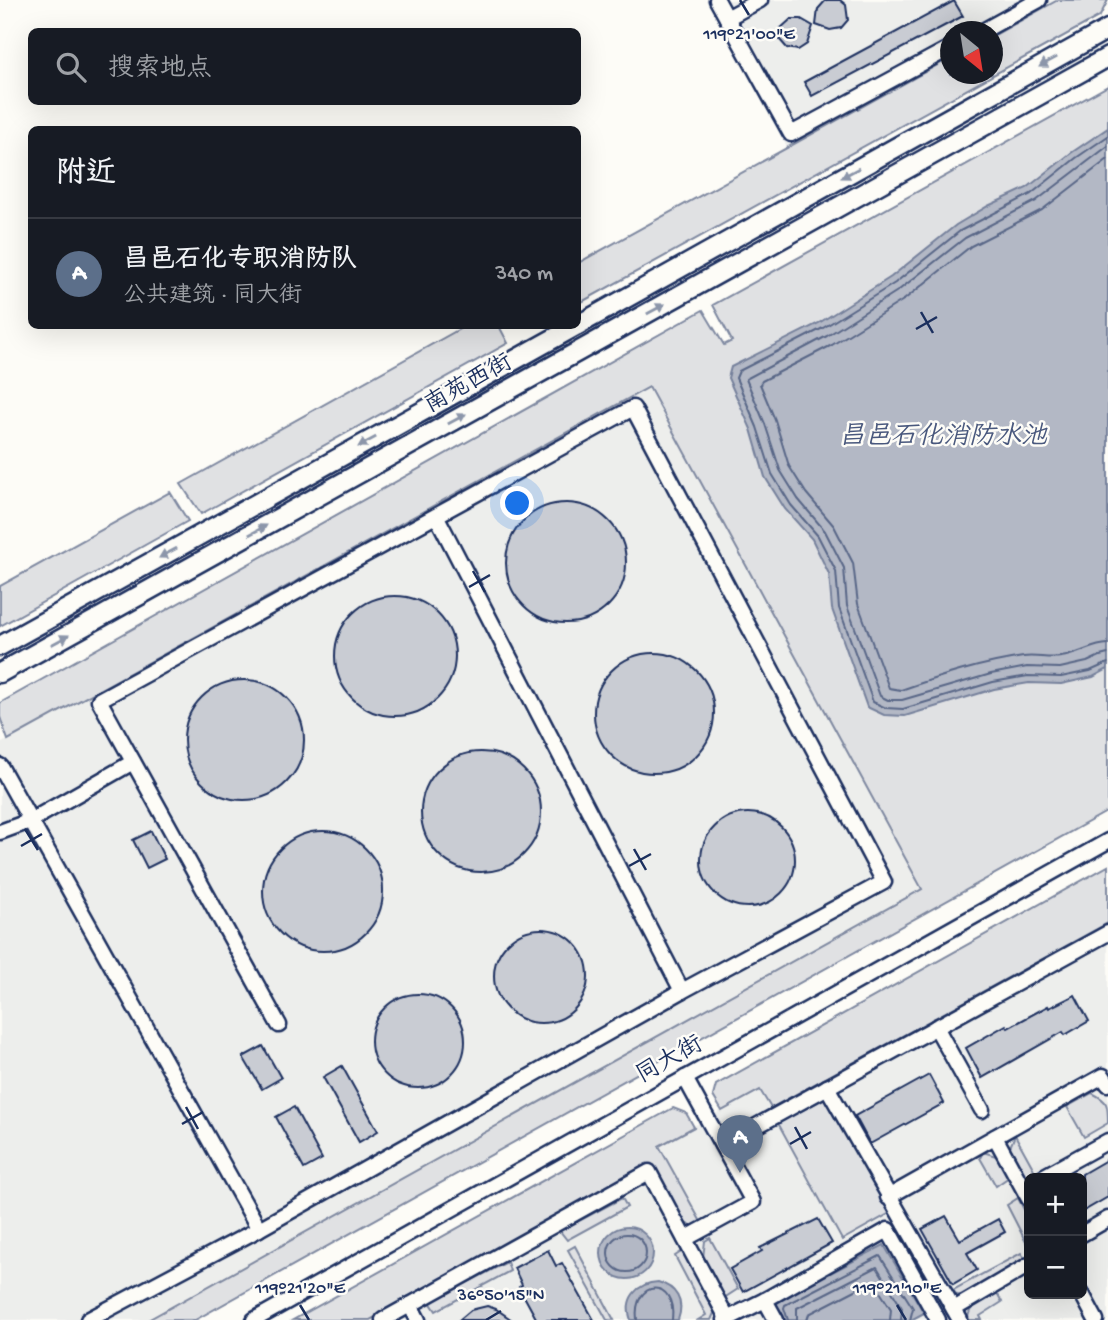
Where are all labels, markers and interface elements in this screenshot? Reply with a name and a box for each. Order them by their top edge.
north arrow [940,21,1003,84]
text: 119°21'00"E [702,25,796,46]
search box [28,28,581,105]
icon: search [52,48,90,86]
text: 搜索地点 [108,55,212,86]
one-way arrow [1038,56,1058,68]
text: 附近 [56,158,116,193]
one-way arrow [840,167,859,179]
text: 昌邑石化专职消防队 [123,246,357,277]
text: A [72,261,86,288]
text: 340 m [495,261,553,288]
text: 公共建筑 · 同大街 [123,283,302,310]
one-way arrow [646,303,666,315]
street label: 南苑西街 [420,348,518,421]
one-way arrow [448,413,467,425]
water label: 昌邑石化消防水池 [839,422,1048,454]
one-way arrow [357,436,376,448]
your location [500,486,534,520]
one-way arrow [249,524,268,536]
one-way arrow [158,547,178,559]
one-way arrow [50,634,69,646]
street label: 同大街 [631,1031,709,1091]
pin: A [717,1115,763,1173]
map controls [1024,1173,1087,1299]
button: + [1024,1173,1087,1236]
button: − [1024,1236,1087,1299]
text: 119°21'20"E [254,1279,346,1300]
text: 119°21'10"E [852,1279,942,1300]
text: 36°50'15"N [457,1286,544,1307]

